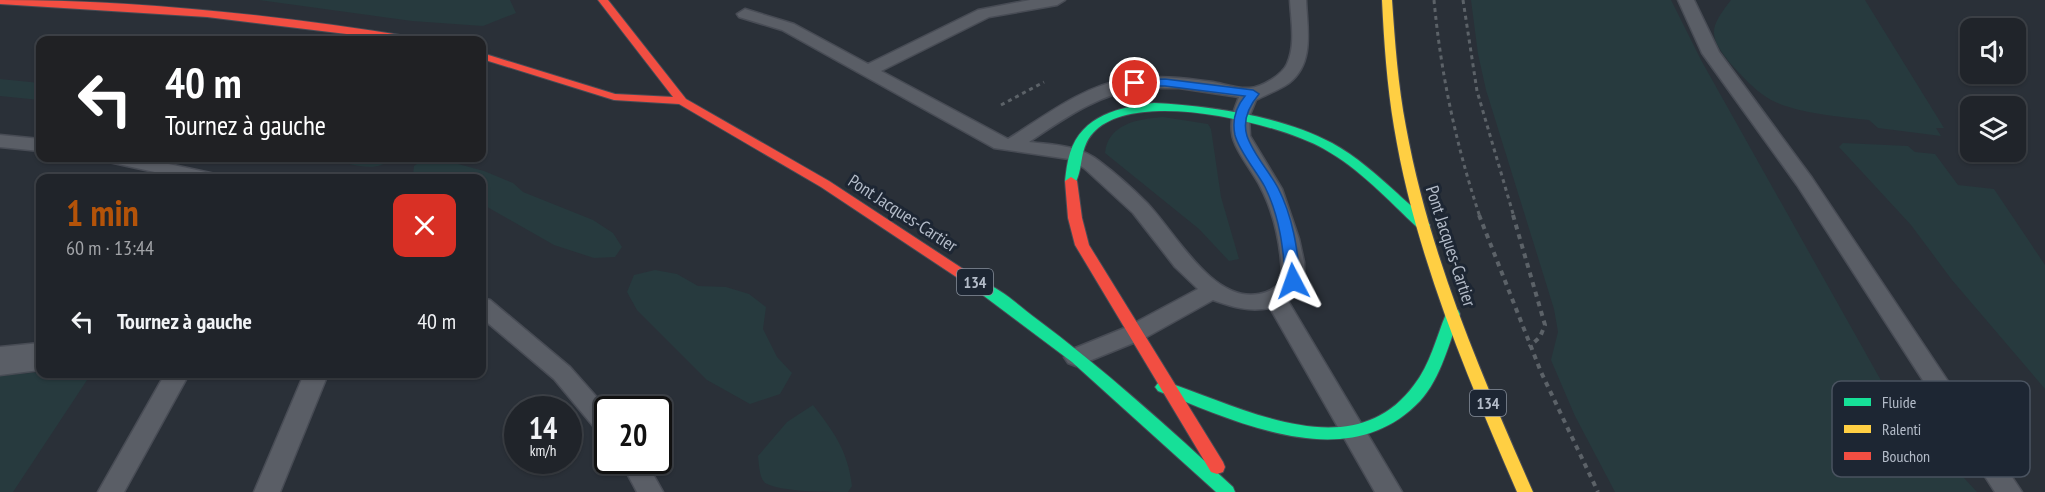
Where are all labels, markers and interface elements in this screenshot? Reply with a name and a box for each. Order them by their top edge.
map controls [1960,18,2026,162]
button: sound [1960,18,2026,84]
text: 40 m [165,55,242,110]
pin [1109,57,1160,108]
icon: left [66,60,144,138]
icon: arrive [1118,66,1151,99]
button: layers [1960,96,2026,162]
text: Tournez à gauche [165,108,326,142]
street label: Pont Jacques-Cartier [844,169,962,257]
street label: Pont Jacques-Cartier [1421,183,1481,309]
text: 1 min [66,189,139,236]
button: close [393,194,456,257]
text: 60 m · 13:44 [66,235,154,261]
position arrow [1261,249,1325,313]
road number: 134 [957,269,993,295]
icon: left [66,305,99,338]
text: Tournez à gauche [117,307,252,335]
text: 40 m [417,307,456,335]
legend [1832,381,2030,477]
road number: 134 [1470,390,1506,416]
text: Fluide [1882,392,1916,412]
speed limit sign: 20 [594,396,672,474]
text: 14 [529,408,557,447]
text: Ralenti [1882,419,1921,439]
text: km/h [530,441,556,460]
text: Bouchon [1882,446,1930,466]

